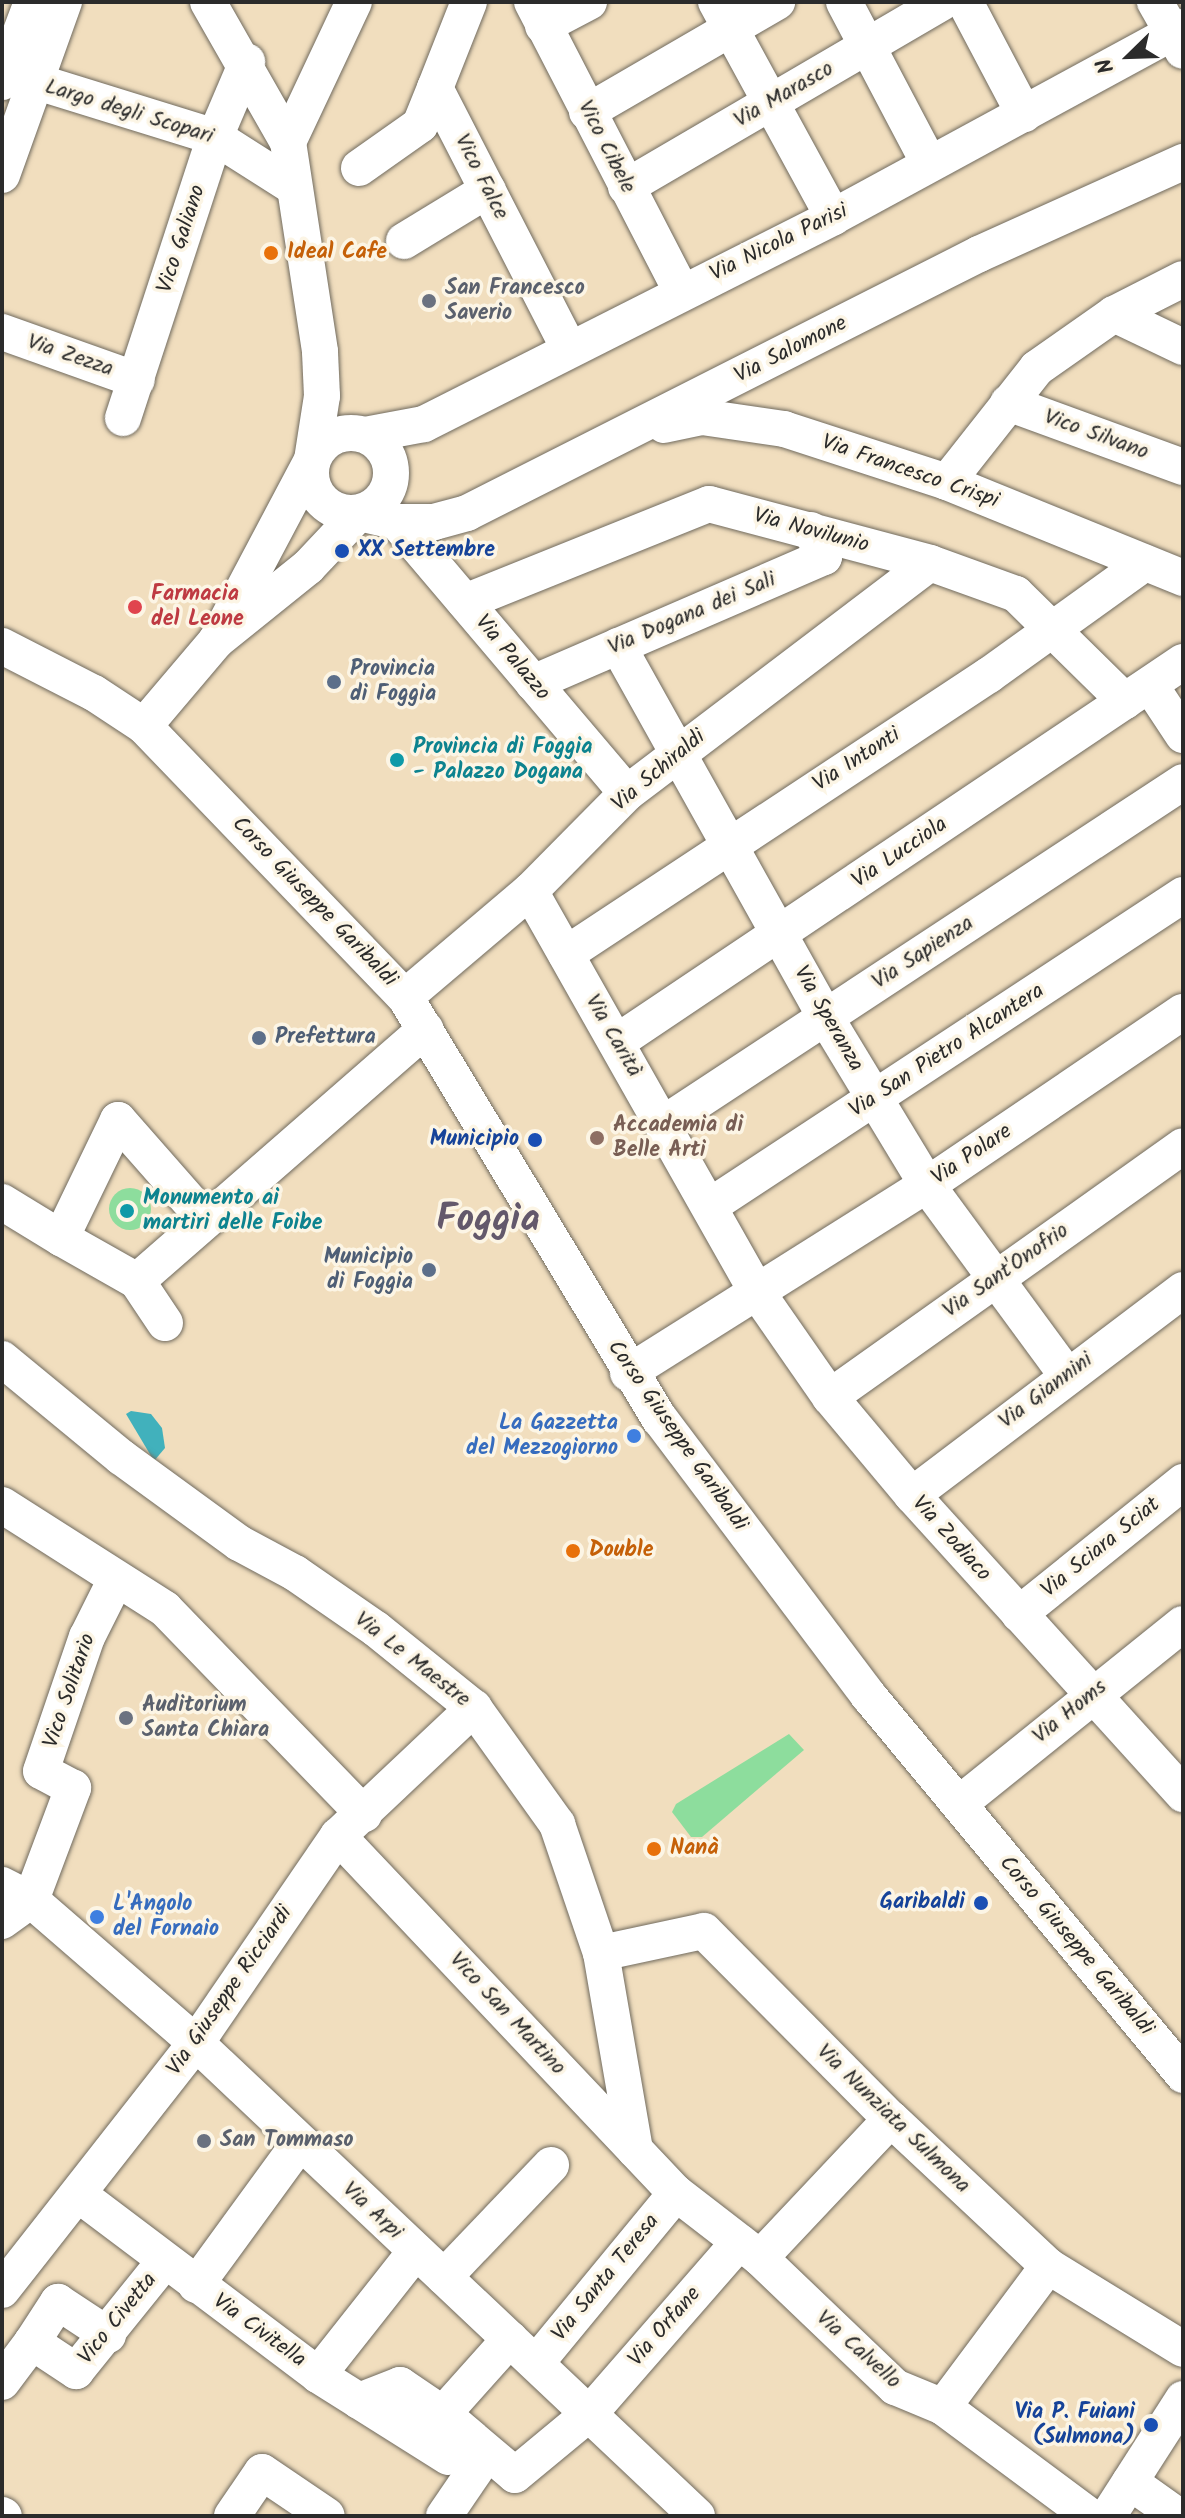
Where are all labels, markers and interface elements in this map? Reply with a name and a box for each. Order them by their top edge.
north arrow [1089,16,1169,96]
text: N [1088,52,1125,79]
street label: Via Marasco [730,56,838,134]
street label: Largo degli Scopari [42,74,216,150]
street label: Vico Cibele [571,96,641,198]
street label: Vico Falce [448,130,514,224]
street label: Vico Galiano [152,182,212,296]
street label: Via Nicola Parisi [706,198,852,288]
place label: Ideal Cafe [287,240,387,266]
marker: Ideal Cafe [262,244,280,262]
place label: San Francesco Saverio [445,275,585,326]
marker: San Francesco Saverio [420,292,438,310]
street label: Via Salomone [730,310,852,390]
street label: Via Zezza [23,329,117,383]
street label: Vico Silvano [1040,404,1152,466]
street label: Via Francesco Crispi [818,429,1002,515]
street label: Via Novilunio [750,503,872,559]
place label: XX Settembre [358,538,495,564]
marker: XX Settembre [333,542,351,560]
street label: Via Dogana dei Sali [604,567,780,661]
place label: Farmacia del Leone [151,581,244,632]
marker: Farmacia del Leone [126,598,144,616]
street label: Via Palazzo [469,610,555,706]
place label: Provincia di Foggia [350,656,436,708]
marker: Provincia di Foggia [325,673,343,691]
street label: Via Intonti [808,722,906,798]
street label: Via Schiraldi [607,724,711,818]
place label: Provincia di Foggia - Palazzo Dogana [413,734,593,786]
marker: Provincia di Foggia - Palazzo Dogana [388,751,406,769]
street label: Corso Giuseppe Garibaldi [226,811,402,993]
street label: Via Lucciola [847,812,953,894]
street label: Via Sapienza [867,910,979,996]
street label: Via Speranza [787,962,869,1076]
street label: Via San Pietro Alcantera [845,978,1049,1124]
street label: Via Carità [579,990,647,1082]
place label: Prefettura [275,1025,376,1051]
marker: Prefettura [250,1029,268,1047]
place label: Accademia di Belle Arti [613,1112,743,1164]
street label: Via Polare [927,1119,1017,1191]
place label: Municipio [430,1127,519,1153]
marker: Accademia di Belle Arti [588,1129,606,1147]
marker: Municipio [526,1131,544,1149]
place label: Monumento ai martiri delle Foibe [143,1185,322,1236]
district label: Foggia [436,1198,540,1244]
marker: Monumento ai martiri delle Foibe [118,1202,136,1220]
street label: Via Sant'Onofrio [938,1218,1074,1324]
place label: Municipio di Foggia [324,1244,413,1296]
marker: Municipio di Foggia [420,1261,438,1279]
street label: Corso Giuseppe Garibaldi [601,1336,753,1536]
street label: Via Giannini [994,1347,1098,1435]
place label: La Gazzetta del Mezzogiorno [466,1410,618,1462]
marker: La Gazzetta del Mezzogiorno [625,1427,643,1445]
street label: Via Zodiaco [906,1491,996,1587]
street label: Via Sciara Sciat [1036,1492,1166,1604]
place label: Double [589,1538,653,1564]
marker: Double [564,1542,582,1560]
street label: Via Le Maestre [349,1607,475,1713]
street label: Vico Solitario [38,1630,102,1752]
street label: Via Homs [1028,1674,1112,1750]
place label: Auditorium Santa Chiara [142,1692,269,1744]
marker: Auditorium Santa Chiara [117,1709,135,1727]
place label: Nanà [670,1836,719,1862]
marker: Nanà [645,1840,663,1858]
street label: Corso Giuseppe Garibaldi [993,1851,1159,2041]
place label: Garibaldi [880,1890,965,1916]
place label: L'Angolo del Fornaio [113,1891,219,1942]
marker: Garibaldi [972,1894,990,1912]
street label: Via Giuseppe Ricciardi [162,1901,298,2081]
marker: L'Angolo del Fornaio [88,1908,106,1926]
street label: Vico San Martino [443,1947,571,2081]
street label: Via Nunziata Sulmona [811,2039,975,2199]
place label: San Tommaso [220,2128,354,2154]
marker: San Tommaso [195,2132,213,2150]
street label: Via Arpi [336,2177,408,2245]
street label: Via Santa Teresa [547,2209,665,2347]
street label: Vico Civetta [73,2268,163,2370]
street label: Via Orfane [623,2282,707,2372]
street label: Via Civitella [207,2288,311,2374]
street label: Via Calvello [810,2305,906,2395]
place label: Via P. Fuiani (Sulmona) [1015,2399,1135,2450]
marker: Via P. Fuiani (Sulmona) [1142,2416,1160,2434]

